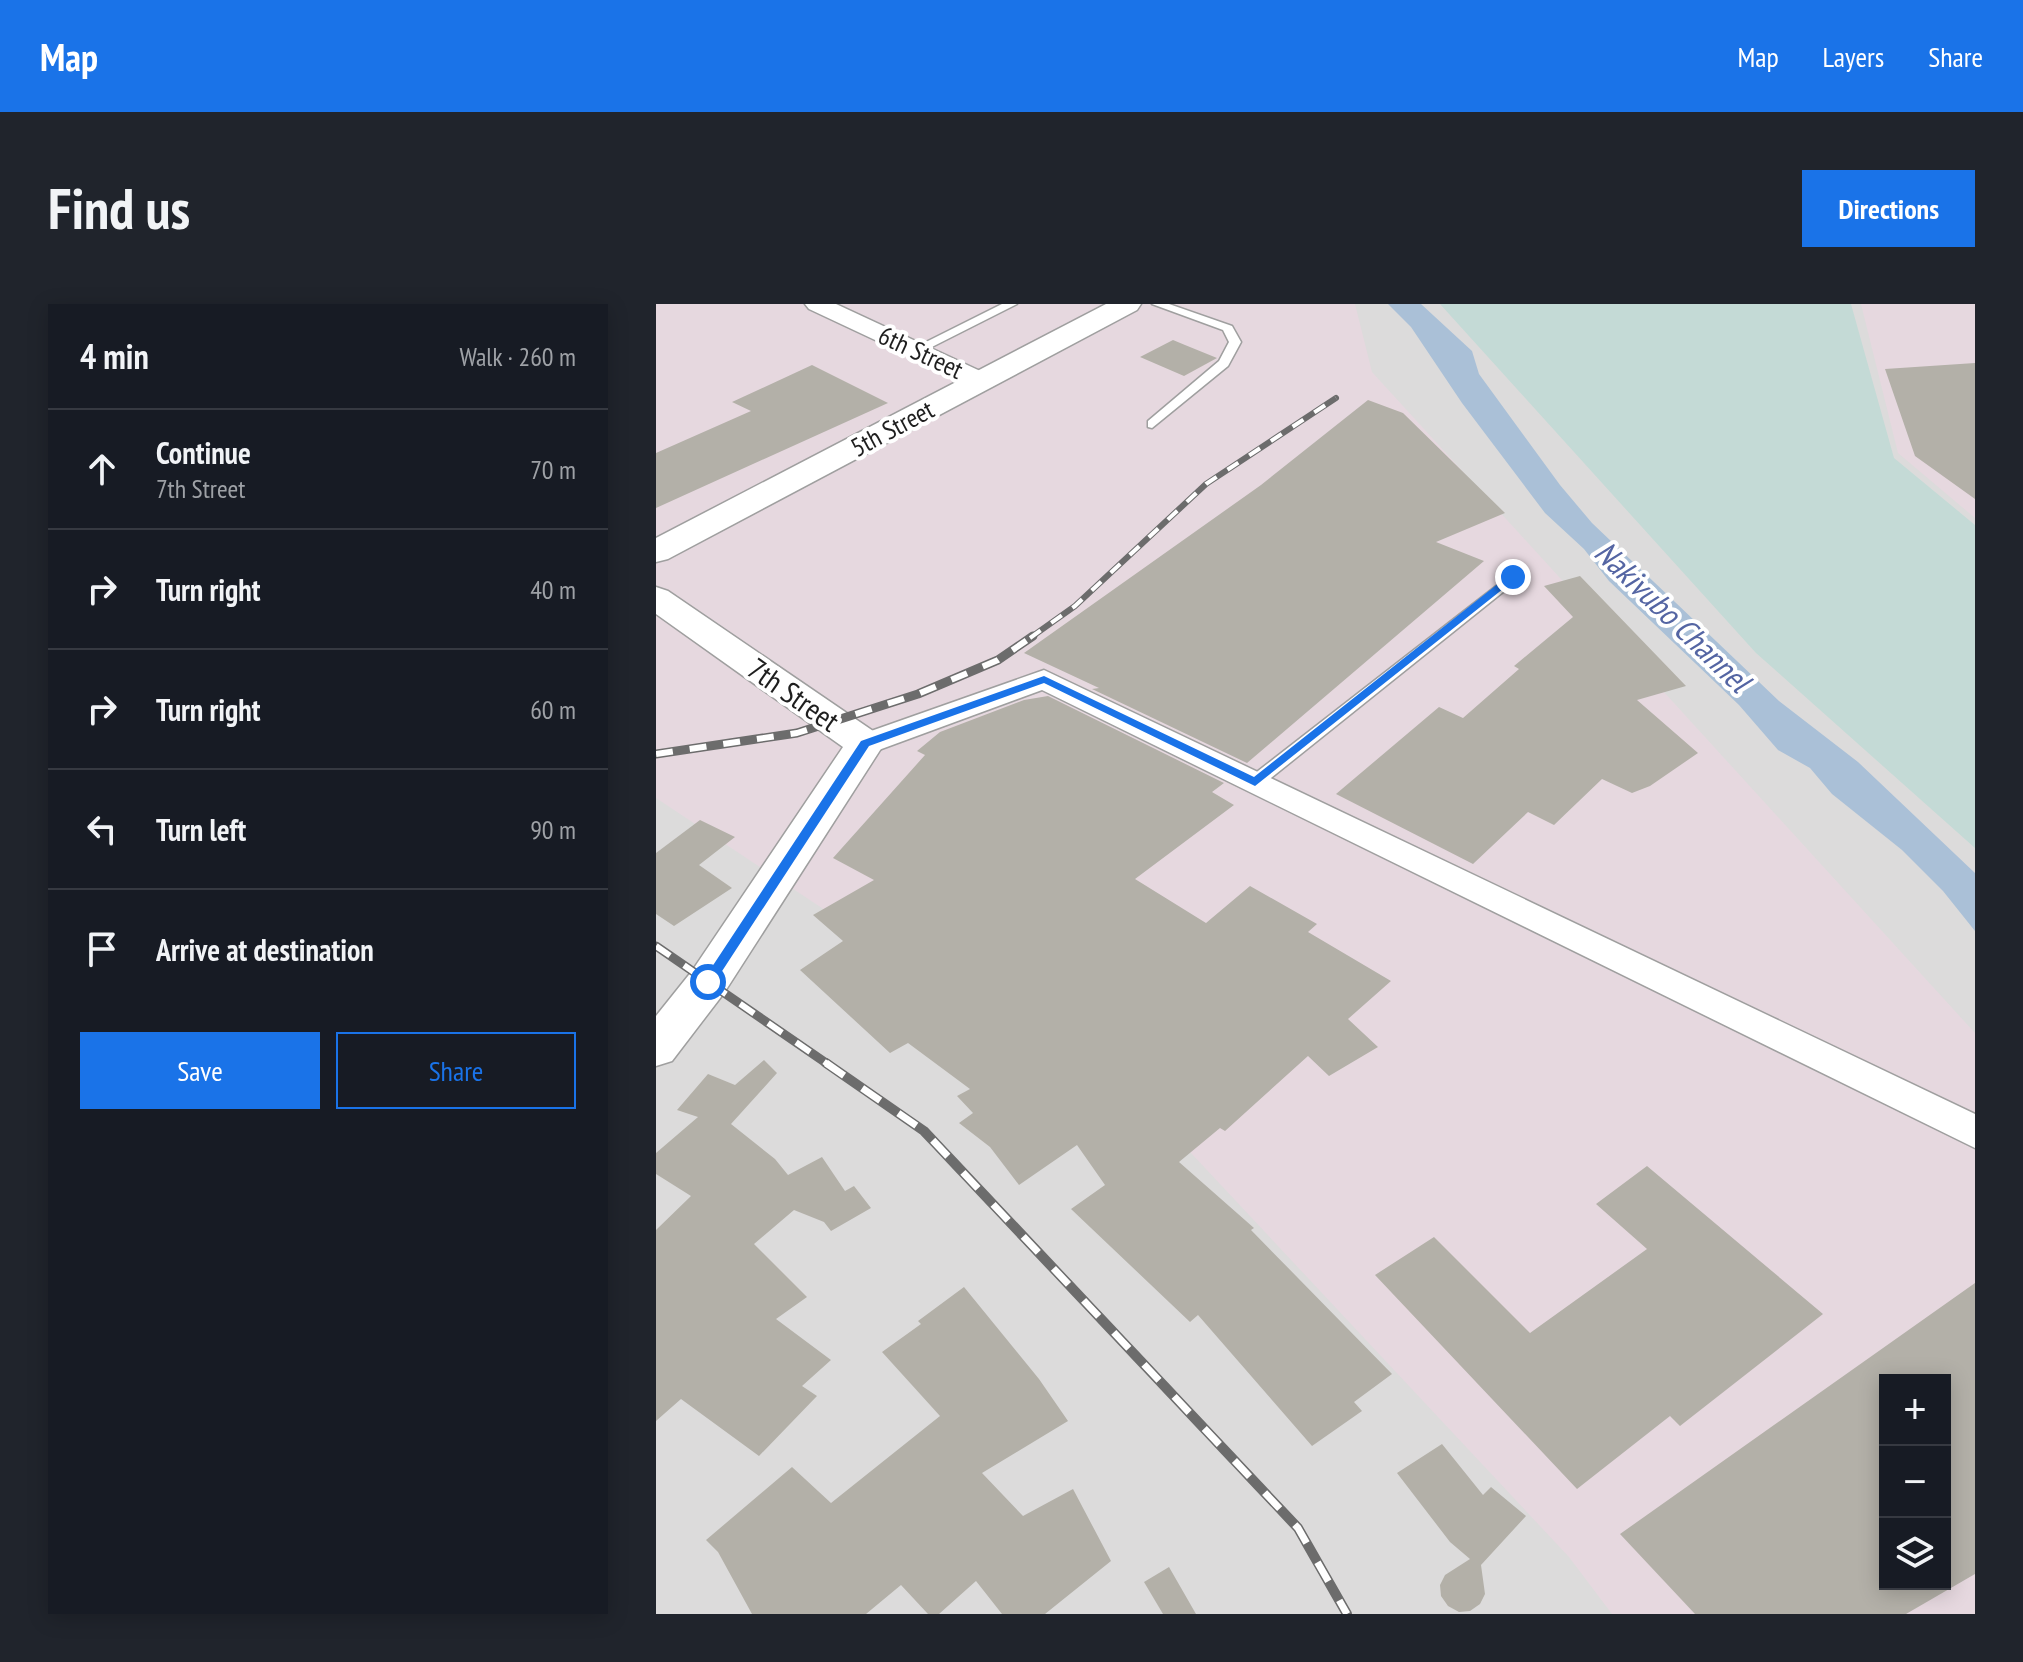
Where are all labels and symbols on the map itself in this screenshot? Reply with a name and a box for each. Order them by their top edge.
street label: 6th Street [873,318,969,386]
street label: 5th Street [845,392,939,464]
water label: Nakivubo Channel [1586,531,1762,703]
route end [1495,559,1531,595]
street label: 7th Street [741,648,848,740]
route start [690,964,726,1000]

